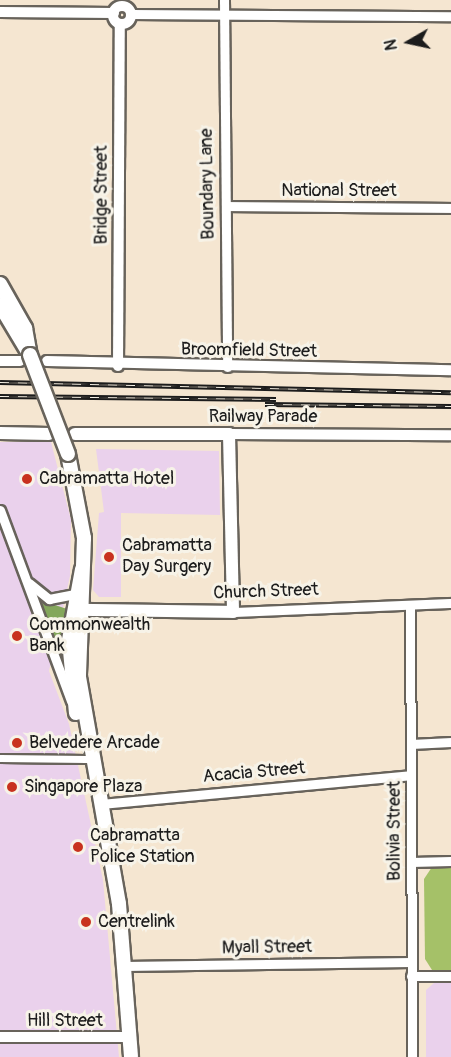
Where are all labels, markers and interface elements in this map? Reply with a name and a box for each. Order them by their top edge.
north arrow [379,12,439,72]
text: N [380,38,402,52]
street label: Boundary Lane [196,128,220,240]
street label: Bridge Street [91,145,113,245]
street label: National Street [281,180,397,202]
street label: Broomfield Street [181,339,317,363]
street label: Railway Parade [209,406,317,428]
place label: Cabramatta Hotel [39,468,174,490]
marker: Cabramatta Hotel [20,472,34,486]
place label: Cabramatta Day Surgery [122,536,212,578]
marker: Cabramatta Day Surgery [100,548,118,566]
street label: Church Street [213,579,319,605]
place label: Commonwealth Bank [29,615,150,658]
marker: Commonwealth Bank [10,629,24,643]
place label: Belvedere Arcade [29,732,160,754]
marker: Belvedere Arcade [10,736,24,750]
street label: Acacia Street [202,758,306,788]
place label: Singapore Plaza [24,776,142,798]
marker: Singapore Plaza [5,780,19,794]
street label: Bolivia Street [384,781,406,881]
place label: Cabramatta Police Station [90,826,195,868]
marker: Cabramatta Police Station [71,840,85,854]
place label: Centrelink [98,911,175,933]
marker: Centrelink [79,915,93,929]
street label: Myall Street [222,936,312,960]
street label: Hill Street [27,1010,103,1032]

